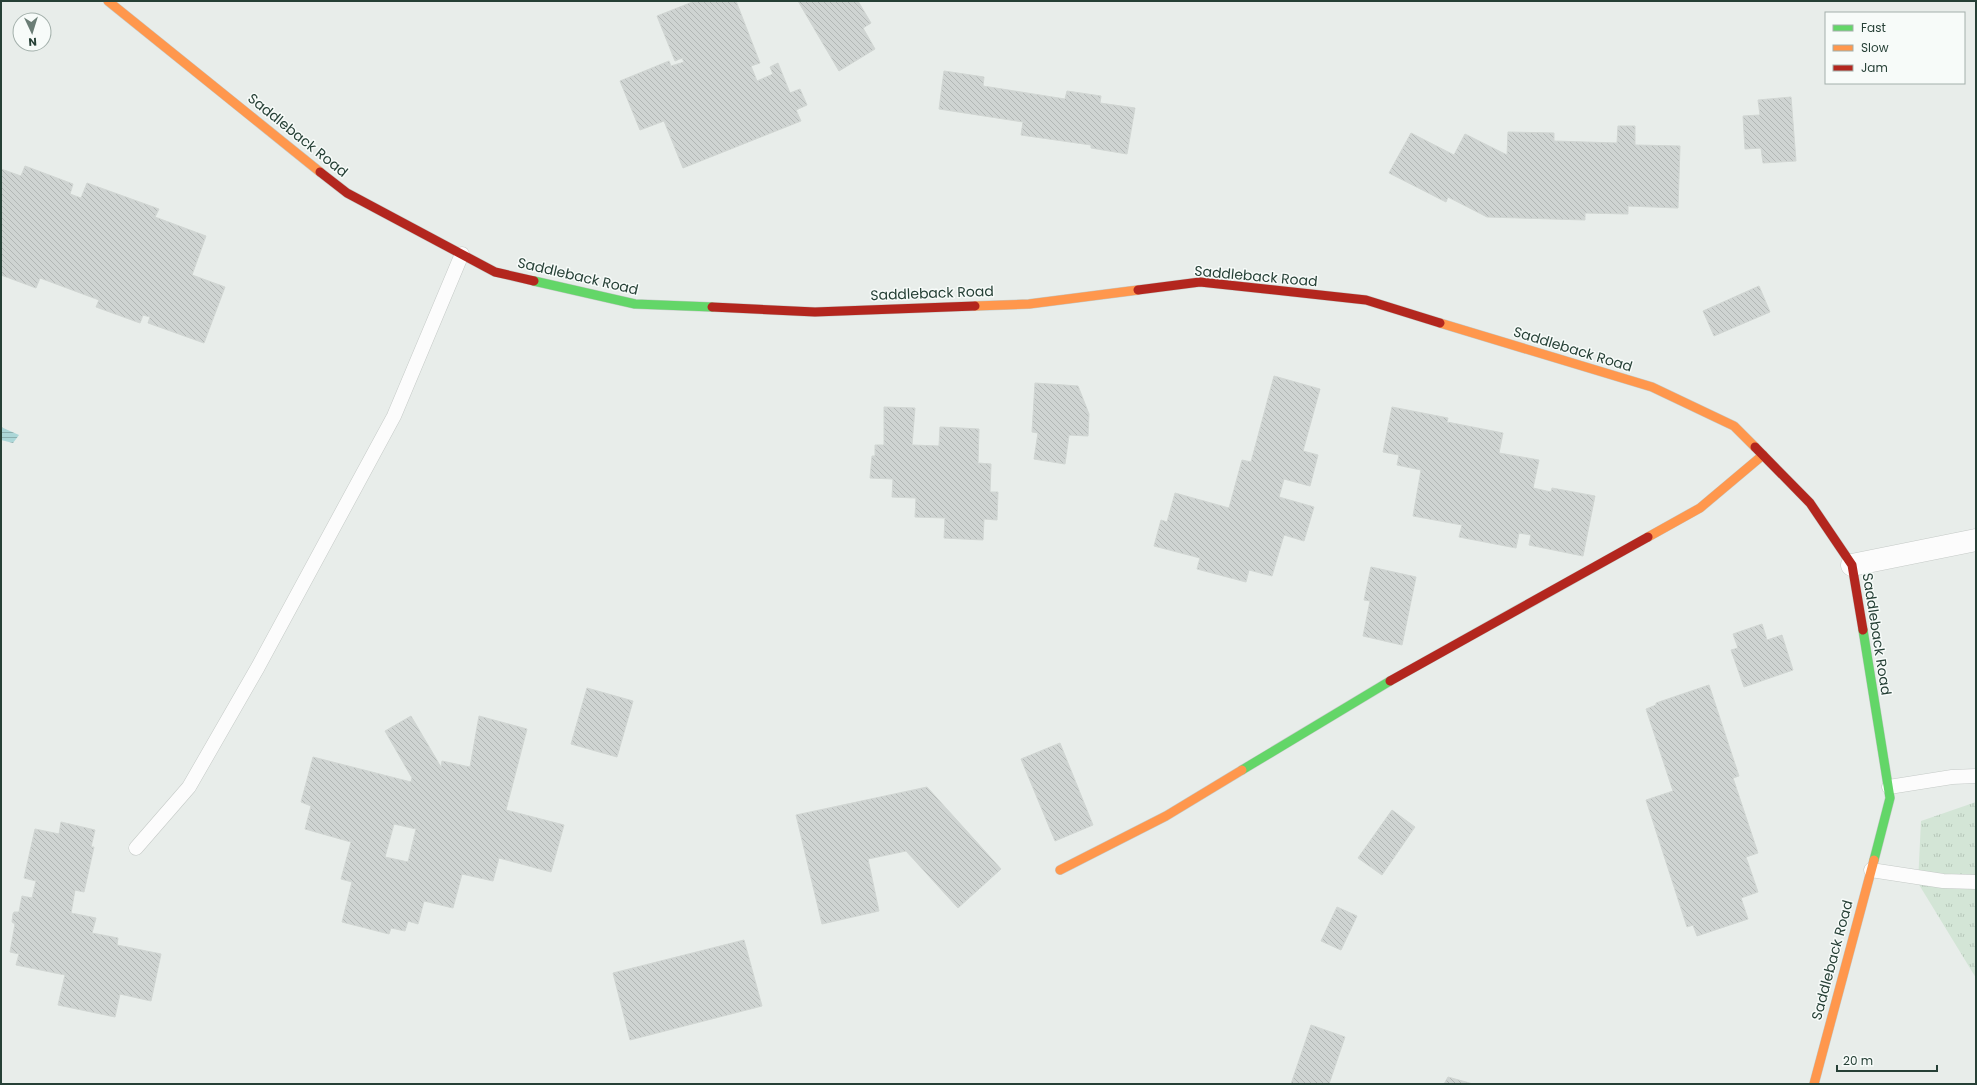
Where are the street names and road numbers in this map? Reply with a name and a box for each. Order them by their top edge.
street label: Saddleback Road [244,88,352,182]
street label: Saddleback Road [516,252,640,300]
street label: Saddleback Road [1194,261,1318,291]
street label: Saddleback Road [870,281,994,305]
street label: Saddleback Road [1511,321,1635,377]
street label: Saddleback Road [1857,571,1897,697]
street label: Saddleback Road [1806,898,1858,1022]

